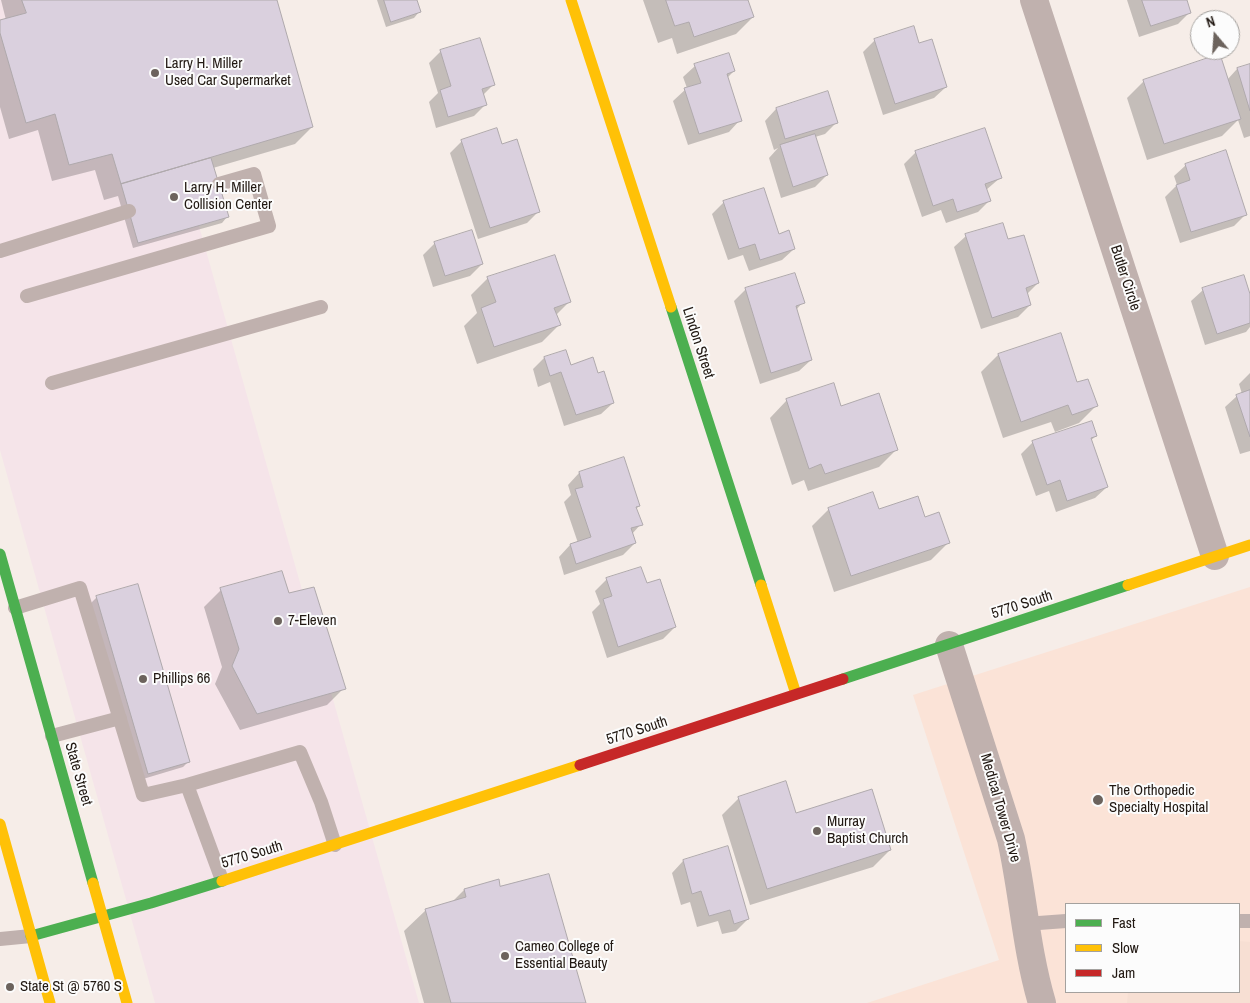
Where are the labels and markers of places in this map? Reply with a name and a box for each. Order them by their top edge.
place label: Larry H. Miller Used Car Supermarket [165,55,291,90]
marker: Larry H. Miller Used Car Supermarket [149,67,161,79]
place label: Larry H. Miller Collision Center [184,179,272,214]
marker: Larry H. Miller Collision Center [168,191,180,203]
place label: 7-Eleven [288,612,337,630]
marker: 7-Eleven [272,615,284,627]
place label: Phillips 66 [153,670,210,688]
marker: Phillips 66 [137,673,149,685]
place label: The Orthopedic Specialty Hospital [1109,782,1208,817]
marker: The Orthopedic Specialty Hospital [1091,793,1105,807]
place label: Murray Baptist Church [827,813,908,848]
marker: Murray Baptist Church [811,825,823,837]
place label: Cameo College of Essential Beauty [515,938,613,973]
marker: Cameo College of Essential Beauty [499,950,511,962]
place label: State St @ 5760 S [20,978,122,996]
marker: State St @ 5760 S [4,981,16,993]

